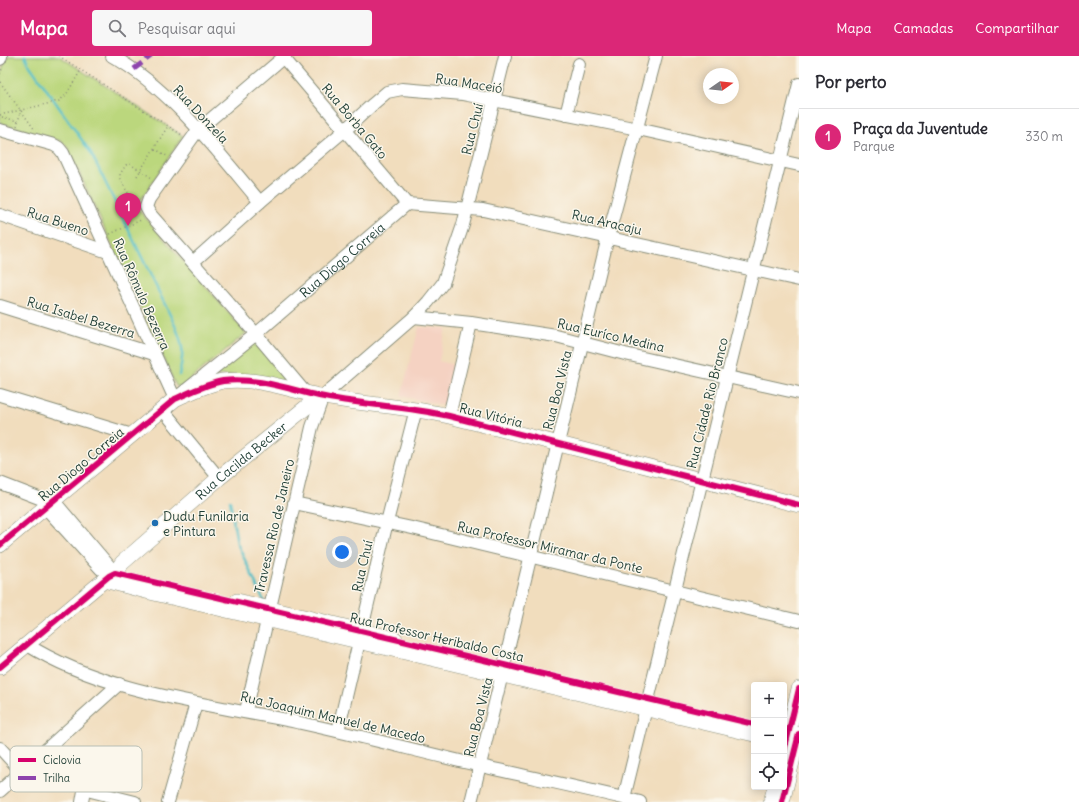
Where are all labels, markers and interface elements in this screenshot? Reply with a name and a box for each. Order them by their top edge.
search box [92,10,372,46]
text: Mapa [20,16,68,40]
icon: search [106,17,128,39]
text: Pesquisar aqui [138,19,236,38]
text: Mapa [836,19,871,37]
text: Camadas [893,19,953,37]
text: Compartilhar [975,19,1059,37]
north arrow [703,68,739,104]
street label: Rua Maceió [434,70,504,97]
text: Por perto [815,71,886,93]
street label: Rua Borba Gato [318,80,391,163]
street label: Rua Donzela [169,82,232,147]
street label: Rua Chuí [458,101,487,157]
text: Praça da Juventude [853,119,988,138]
text: 1 [825,128,831,145]
text: 330 m [1025,128,1063,145]
text: Parque [853,138,895,155]
pin: 1 [115,193,141,226]
street label: Rua Bueno [25,203,91,239]
street label: Rua Aracaju [570,206,644,239]
street label: Rua Diogo Correia [296,219,388,302]
street label: Rua Rômulo Bezerra [109,236,174,353]
street label: Rua Isabel Bezerra [25,293,137,342]
street label: Rua Euríco Medina [556,315,666,356]
street label: Rua Cidade Rio Branco [683,336,732,470]
street label: Rua Boa Vista [539,349,576,432]
street label: Rua Vitória [457,399,524,432]
street label: Rua Cacilda Becker [192,418,291,504]
street label: Rua Diogo Correia [35,424,128,505]
street label: Travessa Rio de Janeiro [251,457,298,595]
place label: Dudu Funilaria e Pintura [163,508,249,540]
marker: Dudu Funilaria e Pintura [150,518,160,528]
street label: Rua Professor Miramar da Ponte [455,518,644,577]
street label: Rua Chuí [348,538,377,594]
your location [332,542,352,562]
street label: Rua Professor Heribaldo Costa [348,609,526,666]
street label: Rua Boa Vista [460,676,497,759]
map controls [751,682,787,790]
button: + [751,682,787,718]
street label: Rua Joaquim Manuel de Macedo [239,688,427,747]
button: − [751,718,787,754]
legend [10,746,142,792]
text: Ciclovia [43,753,81,767]
button: locate [751,754,787,790]
text: Trilha [43,771,70,785]

